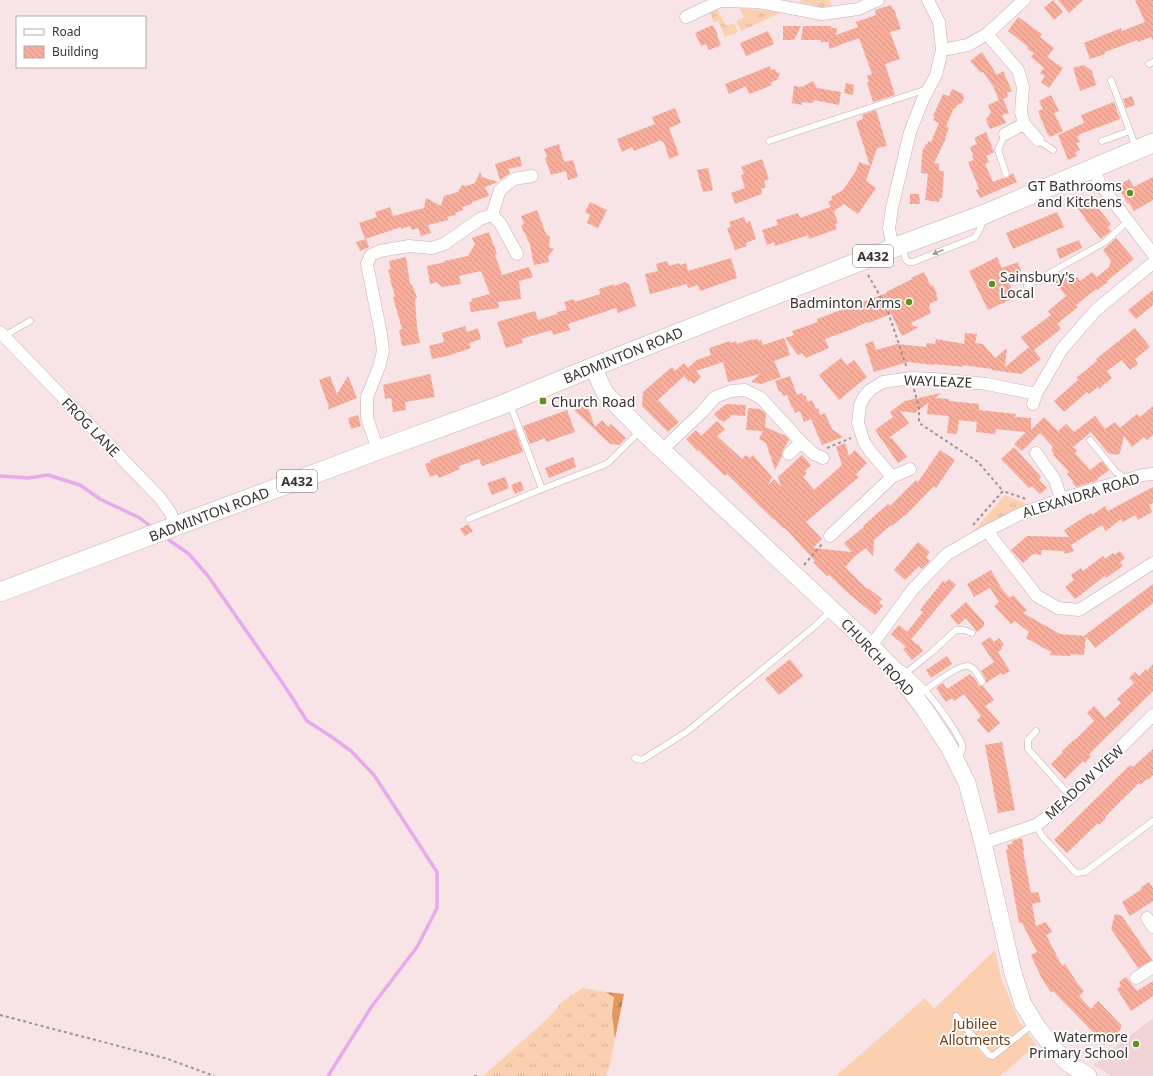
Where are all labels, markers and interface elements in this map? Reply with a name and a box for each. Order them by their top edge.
legend [16,16,146,68]
text: Road [52,23,81,40]
text: Building [52,43,99,60]
place label: GT Bathrooms and Kitchens [1027,176,1122,211]
marker: GT Bathrooms and Kitchens [1125,188,1135,198]
road number: A432 [853,245,893,267]
one-way arrow [932,250,944,256]
place label: Sainsbury's Local [1000,267,1075,302]
marker: Sainsbury's Local [987,279,997,289]
place label: Badminton Arms [790,293,901,312]
marker: Badminton Arms [904,297,914,307]
street label: BADMINTON ROAD [560,322,686,388]
street label: WAYLEAZE [904,370,972,392]
place label: Church Road [551,392,635,411]
street label: FROG LANE [58,393,124,461]
marker: Church Road [538,396,548,406]
street label: ALEXANDRA ROAD [1020,468,1142,522]
road number: A432 [277,470,317,492]
street label: BADMINTON ROAD [146,482,272,546]
street label: CHURCH ROAD [837,614,919,700]
street label: MEADOW VIEW [1041,741,1127,823]
park label: Jubilee Allotments [939,1014,1011,1049]
place label: Watermore Primary School [1029,1027,1128,1062]
marker: Watermore Primary School [1131,1039,1141,1049]

